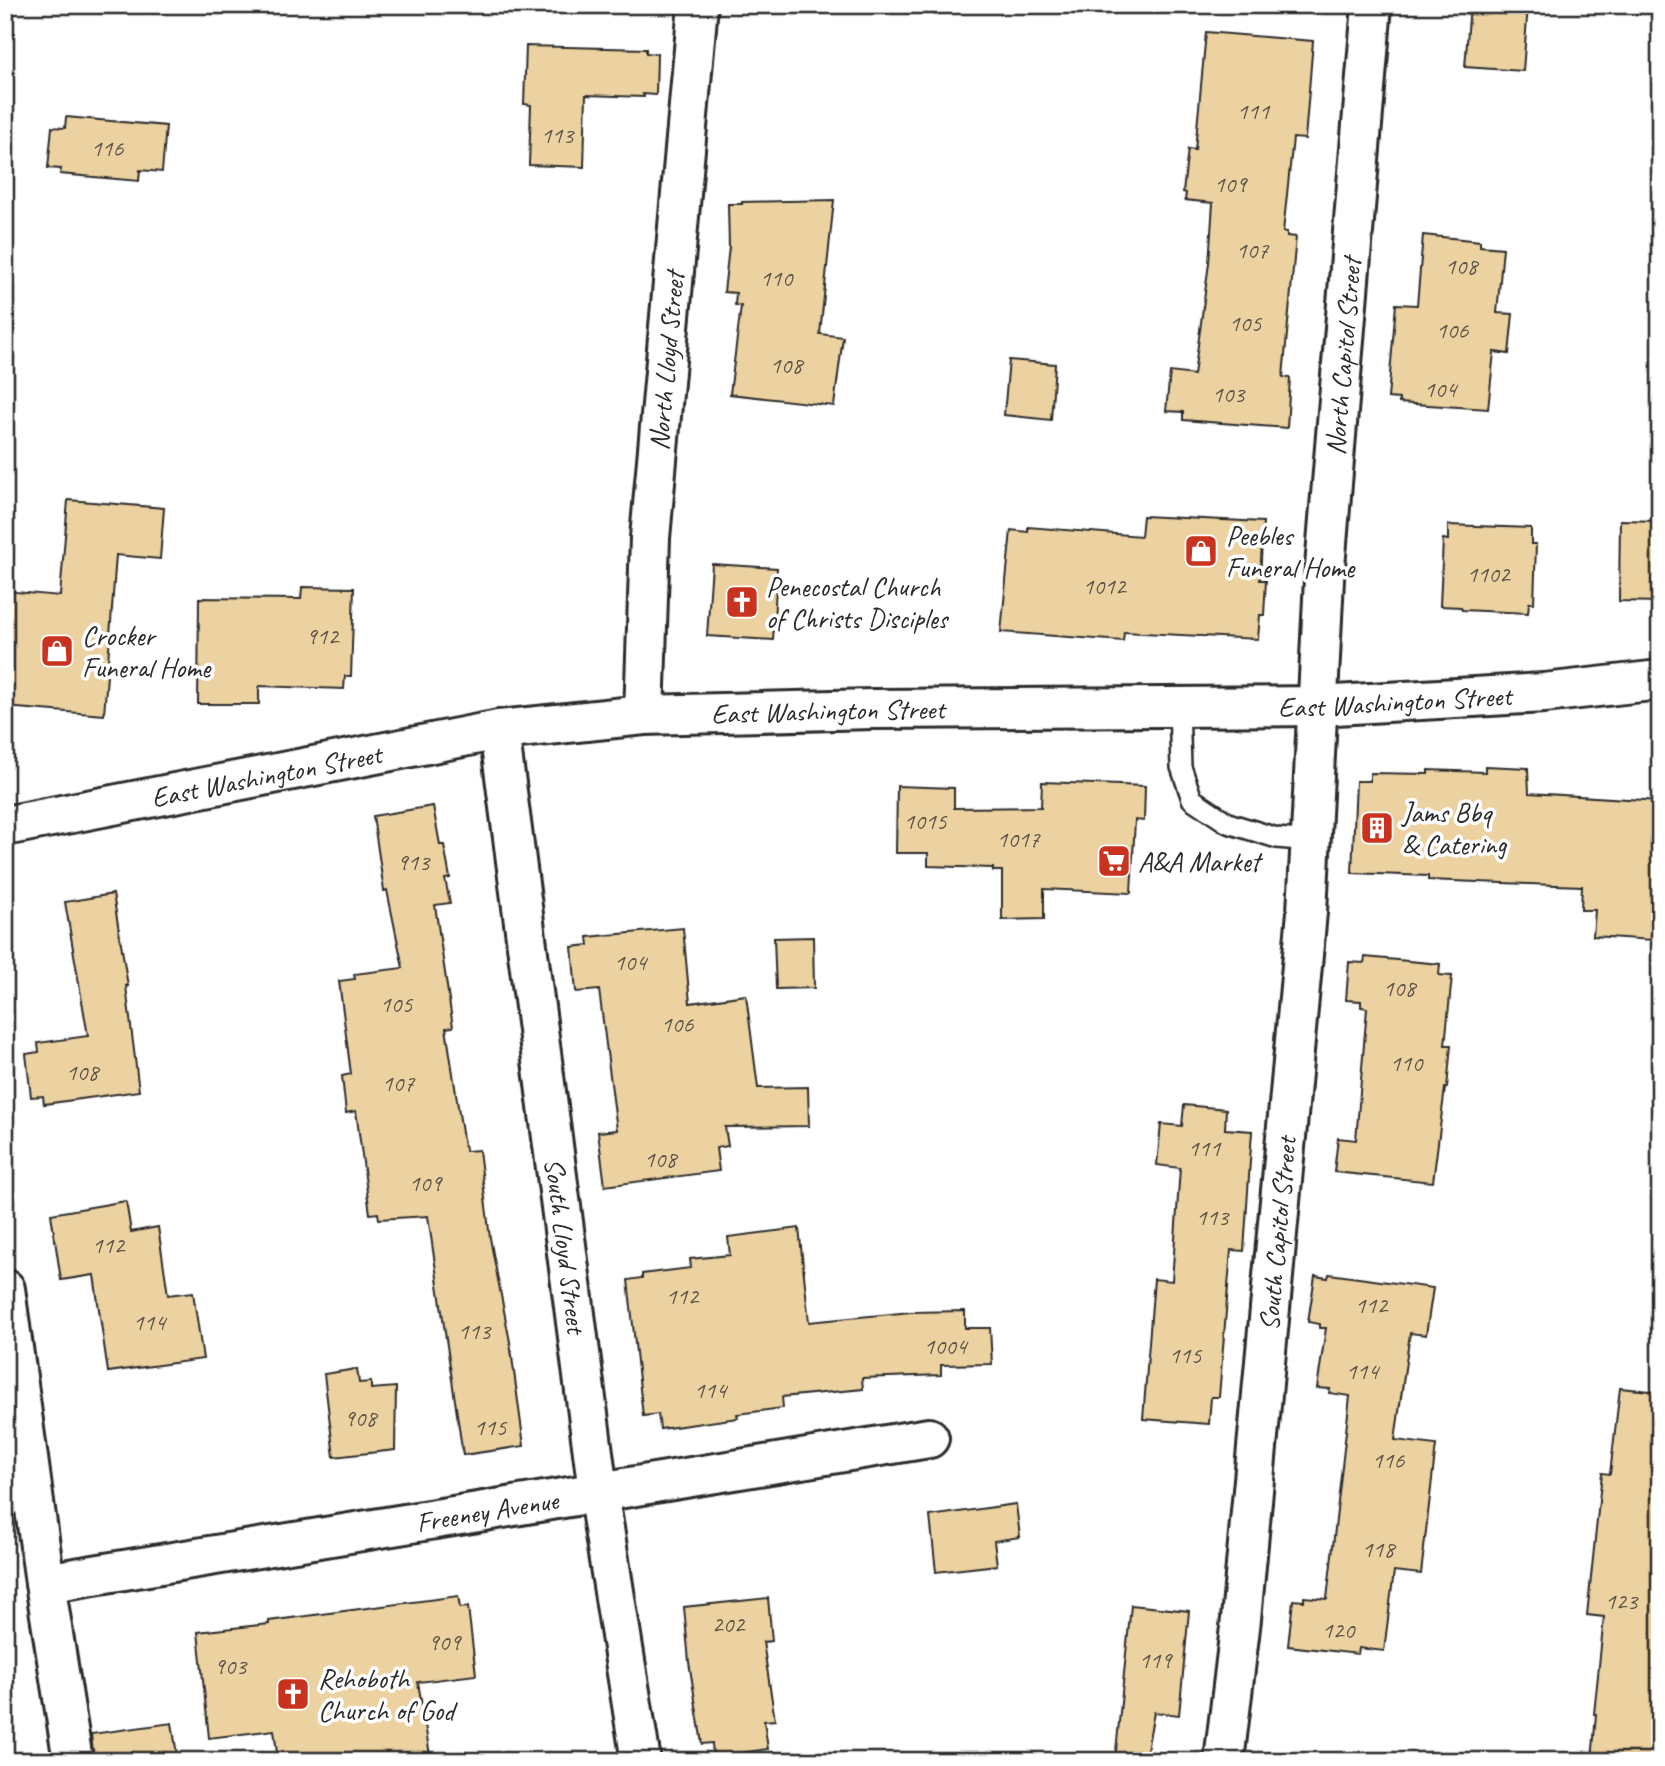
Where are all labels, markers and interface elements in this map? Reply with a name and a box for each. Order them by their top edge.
house number: 111 [1237,96,1270,126]
house number: 113 [541,120,575,150]
house number: 116 [91,133,124,163]
house number: 109 [1214,169,1248,199]
house number: 107 [1236,235,1269,265]
house number: 108 [1445,251,1479,281]
street label: North Capitol Street [1317,253,1369,456]
house number: 110 [760,263,794,293]
street label: North Lloyd Street [640,266,692,452]
house number: 105 [1229,308,1262,338]
house number: 106 [1436,315,1469,345]
house number: 108 [770,350,804,380]
house number: 104 [1424,374,1458,404]
house number: 103 [1212,379,1246,409]
place label: Peebles Funeral Home [1226,518,1356,585]
shop icon: Peebles Funeral Home [1182,532,1220,570]
house number: 1102 [1466,559,1512,589]
place label: Penecostal Church of Christs Disciples [766,569,950,636]
house number: 1012 [1082,571,1128,601]
church icon: Penecostal Church of Christs Disciples [723,583,761,621]
place label: Crocker Funeral Home [82,618,212,685]
house number: 912 [306,621,340,651]
shop icon: Crocker Funeral Home [38,632,76,670]
street label: East Washington Street [1278,677,1515,724]
street label: East Washington Street [711,691,947,731]
street label: East Washington Street [148,735,387,815]
place label: Jams Bbq & Catering [1400,795,1507,862]
house number: 1015 [903,806,948,836]
building icon: Jams Bbq & Catering [1358,809,1396,847]
house number: 1017 [996,824,1041,854]
supermarket icon: A&A Market [1095,842,1133,880]
place label: A&A Market [1138,844,1263,879]
house number: 913 [397,847,431,877]
house number: 104 [614,947,648,977]
house number: 108 [1383,973,1417,1003]
house number: 105 [380,989,413,1019]
house number: 106 [661,1009,694,1039]
house number: 110 [1390,1048,1424,1078]
house number: 108 [66,1057,100,1087]
house number: 107 [382,1068,415,1098]
house number: 111 [1188,1133,1221,1163]
street label: South Capitol Street [1251,1133,1304,1332]
house number: 108 [644,1144,678,1174]
street label: South Lloyd Street [537,1156,595,1338]
house number: 109 [409,1168,443,1198]
house number: 113 [1196,1202,1230,1232]
house number: 112 [92,1230,126,1260]
house number: 112 [666,1281,700,1311]
house number: 112 [1355,1290,1389,1320]
house number: 114 [133,1307,167,1337]
house number: 113 [458,1316,492,1346]
house number: 1004 [923,1331,969,1361]
house number: 115 [1169,1340,1202,1370]
house number: 114 [1346,1356,1380,1386]
house number: 114 [694,1375,728,1405]
house number: 908 [344,1403,378,1433]
house number: 115 [474,1412,507,1442]
house number: 116 [1372,1445,1405,1475]
street label: Freeney Avenue [414,1481,562,1539]
house number: 118 [1362,1534,1396,1564]
house number: 123 [1605,1586,1639,1616]
house number: 202 [712,1609,746,1639]
house number: 120 [1322,1615,1356,1645]
house number: 909 [428,1627,462,1657]
house number: 119 [1139,1645,1173,1675]
house number: 903 [214,1651,248,1681]
place label: Rehoboth Church of God [318,1661,458,1728]
church icon: Rehoboth Church of God [274,1675,312,1713]

